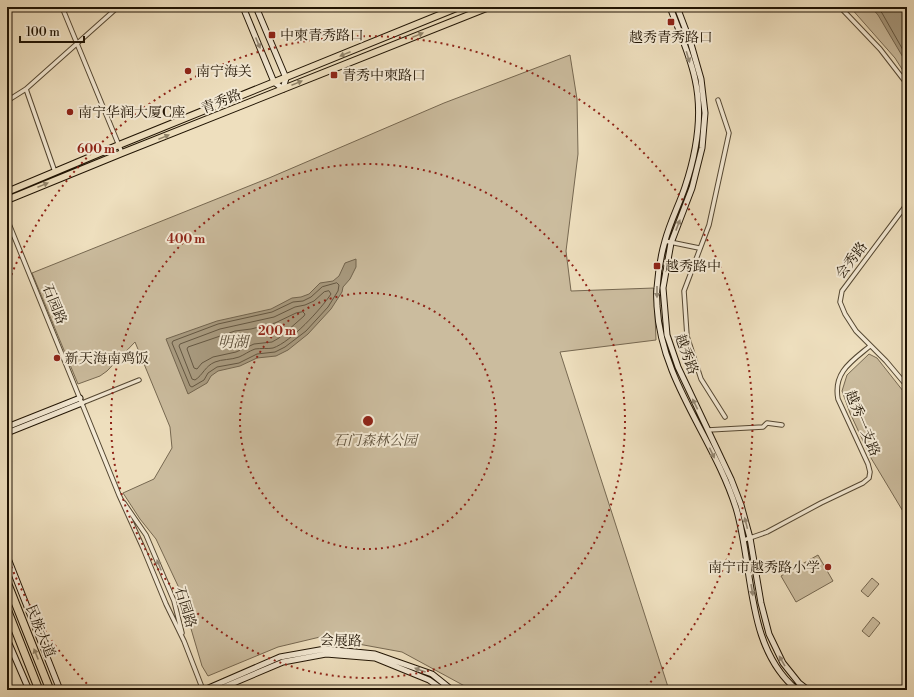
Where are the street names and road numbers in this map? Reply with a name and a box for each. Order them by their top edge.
street label: 青秀路 [199,86,244,118]
street label: 会秀路 [832,238,872,283]
street label: 石园路 [38,282,70,327]
street label: 越秀路 [670,332,702,377]
street label: 越秀一支路 [841,388,884,459]
street label: 石园路 [170,585,200,630]
street label: 民族大道 [21,602,59,661]
street label: 会展路 [320,631,362,651]

